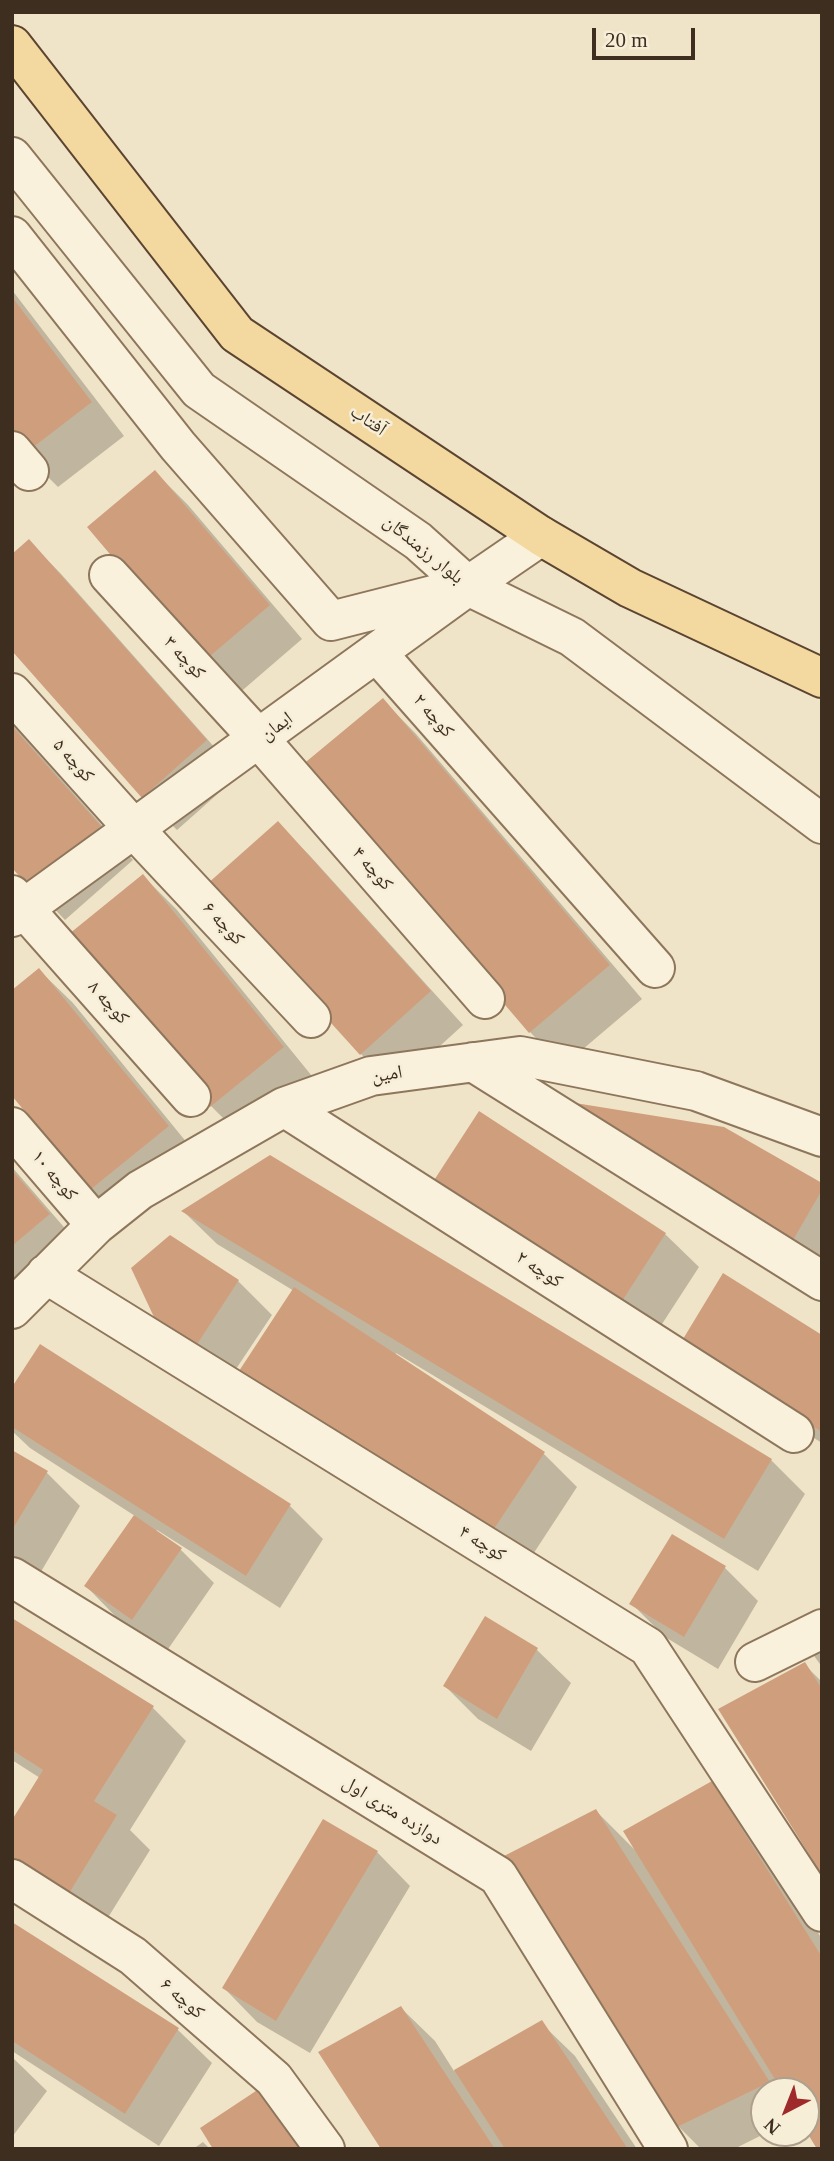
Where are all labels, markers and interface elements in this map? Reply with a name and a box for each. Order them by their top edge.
scale bar [596,14,699,58]
text: 20 m [605,28,648,52]
street label: آفتاب [346,401,390,441]
street label: بلوار رزمندگان [378,511,468,589]
street label: کوچه ۳ [158,632,210,684]
street label: کوچه ۲ [408,689,458,743]
street label: ایمان [256,708,298,746]
street label: کوچه ۵ [48,735,98,787]
street label: کوچه ۴ [347,842,397,896]
street label: کوچه ۶ [197,898,249,950]
street label: کوچه ۸ [83,977,133,1029]
street label: امین [370,1061,404,1089]
street label: کوچه ۱۰ [26,1146,82,1206]
street label: کوچه ۲ [512,1247,566,1293]
street label: کوچه ۴ [454,1521,510,1567]
street label: دوازده متری اول [338,1771,446,1851]
street label: کوچه ۶ [155,1974,209,2024]
north arrow [750,2077,820,2147]
text: N [760,2114,784,2139]

